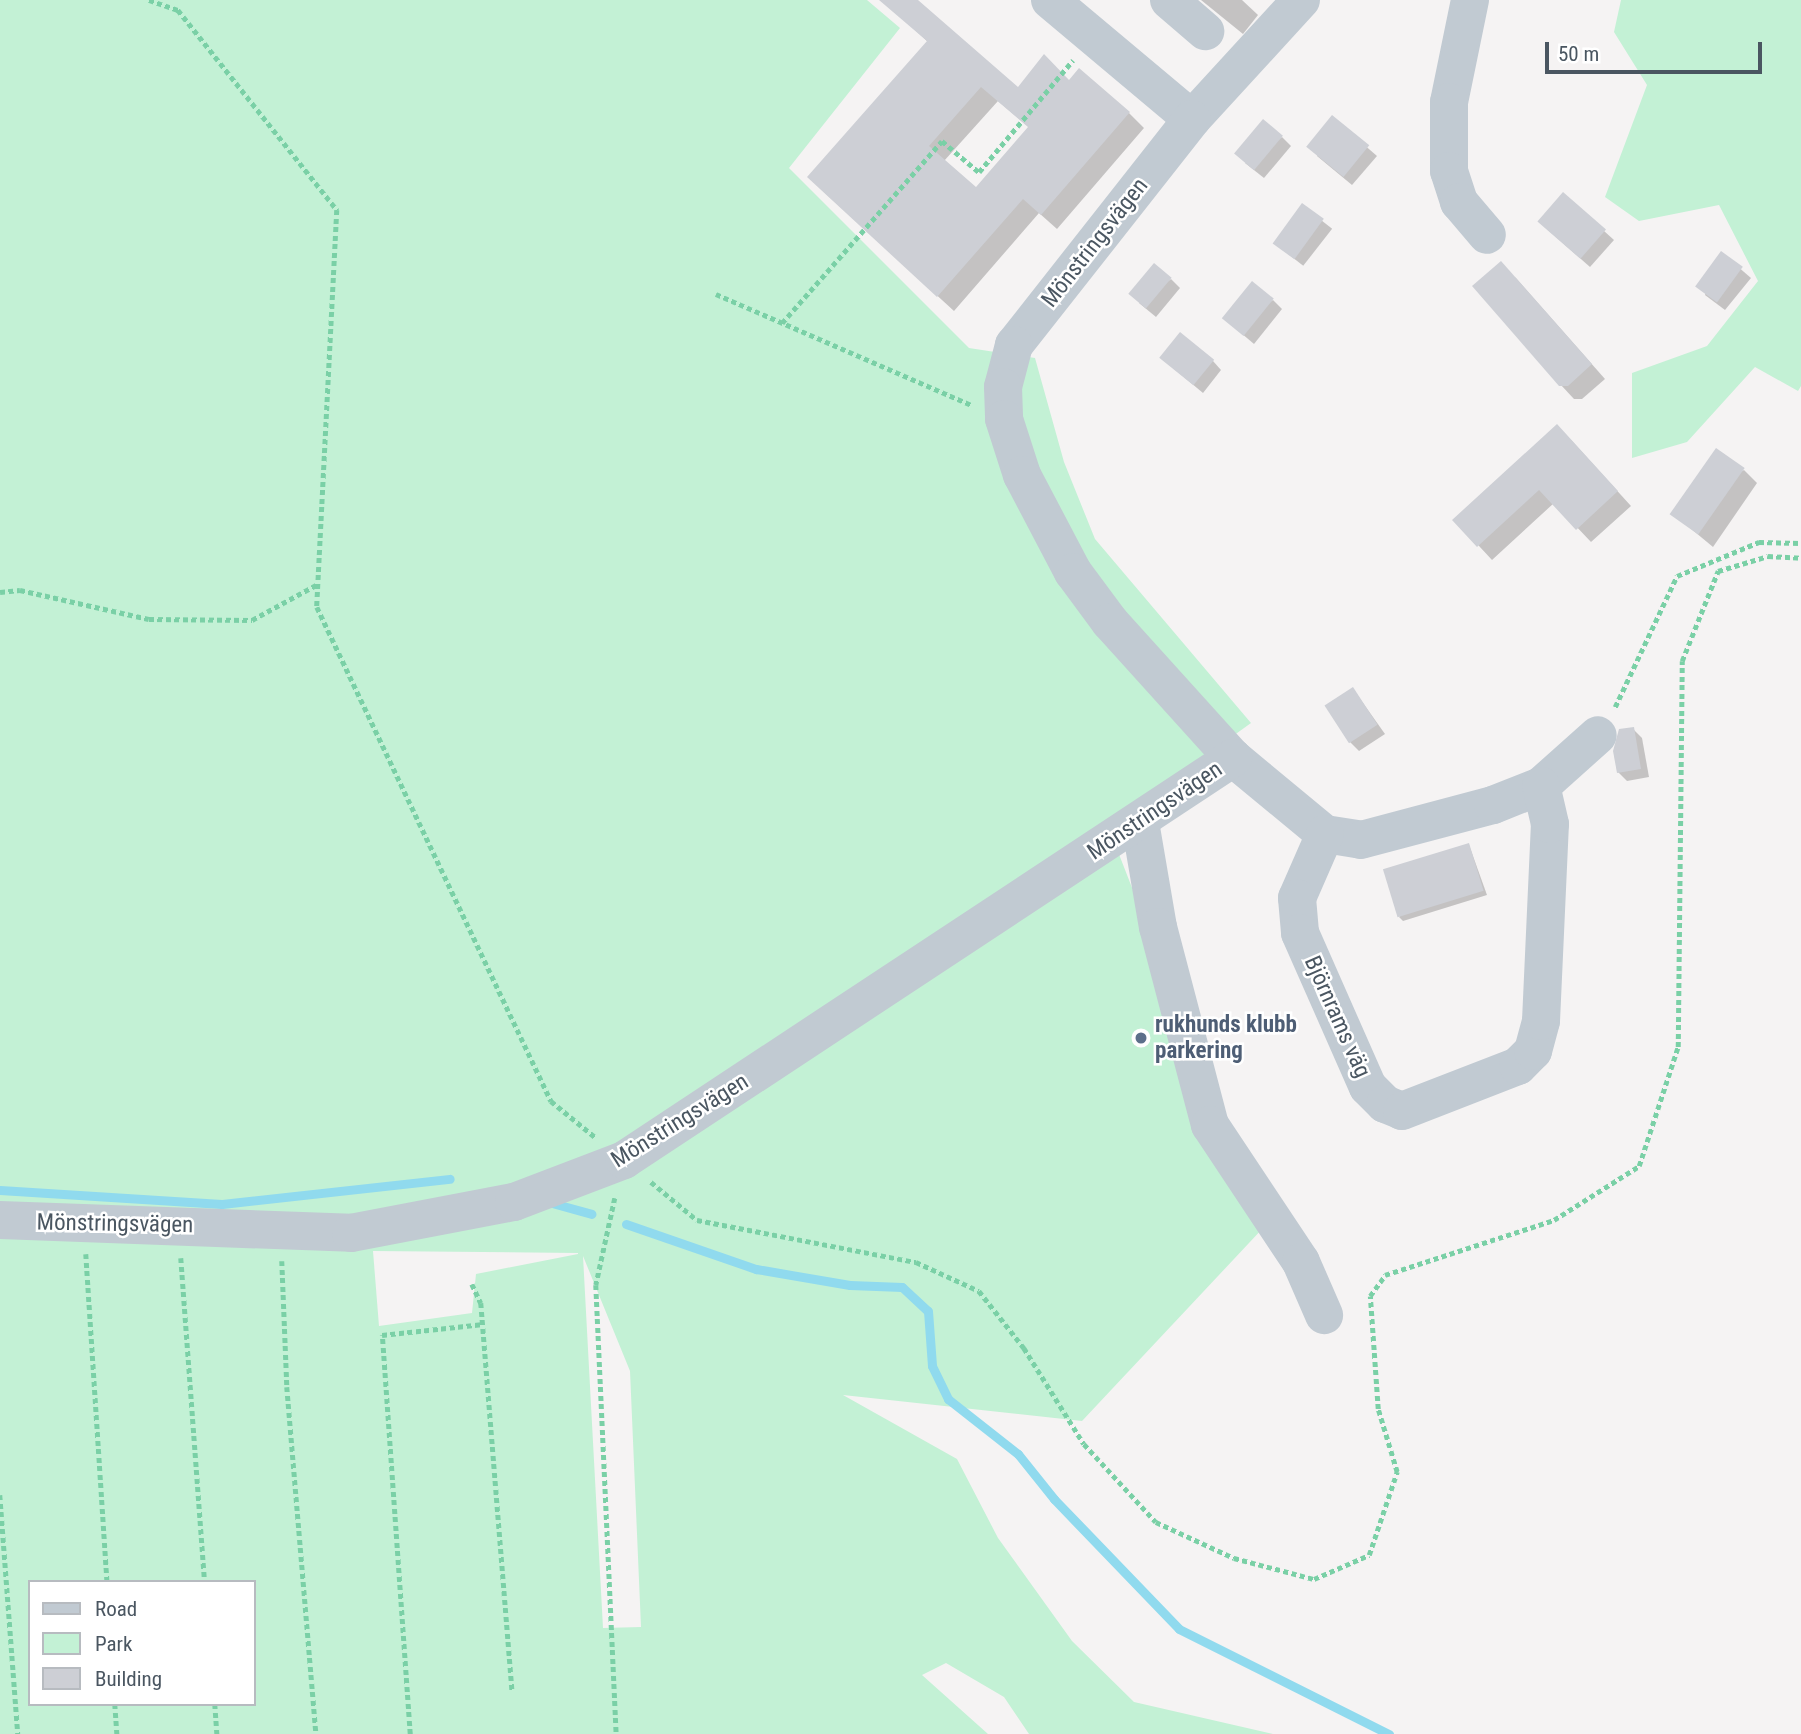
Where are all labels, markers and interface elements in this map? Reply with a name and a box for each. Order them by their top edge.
scale bar [1549,28,1766,72]
text: 50 m [1558,42,1599,66]
street label: Mönstringsvägen [1036,173,1154,313]
street label: Mönstringsvägen [1082,756,1228,866]
street label: Björnrams väg [1298,952,1376,1082]
place label: rukhunds klubb parkering [1155,1011,1297,1065]
marker: rukhunds klubb parkering [1133,1030,1149,1046]
street label: Mönstringsvägen [606,1068,754,1174]
street label: Mönstringsvägen [36,1209,194,1239]
legend [28,1580,256,1706]
text: Road [95,1597,137,1621]
text: Park [95,1632,132,1656]
text: Building [95,1667,162,1691]

